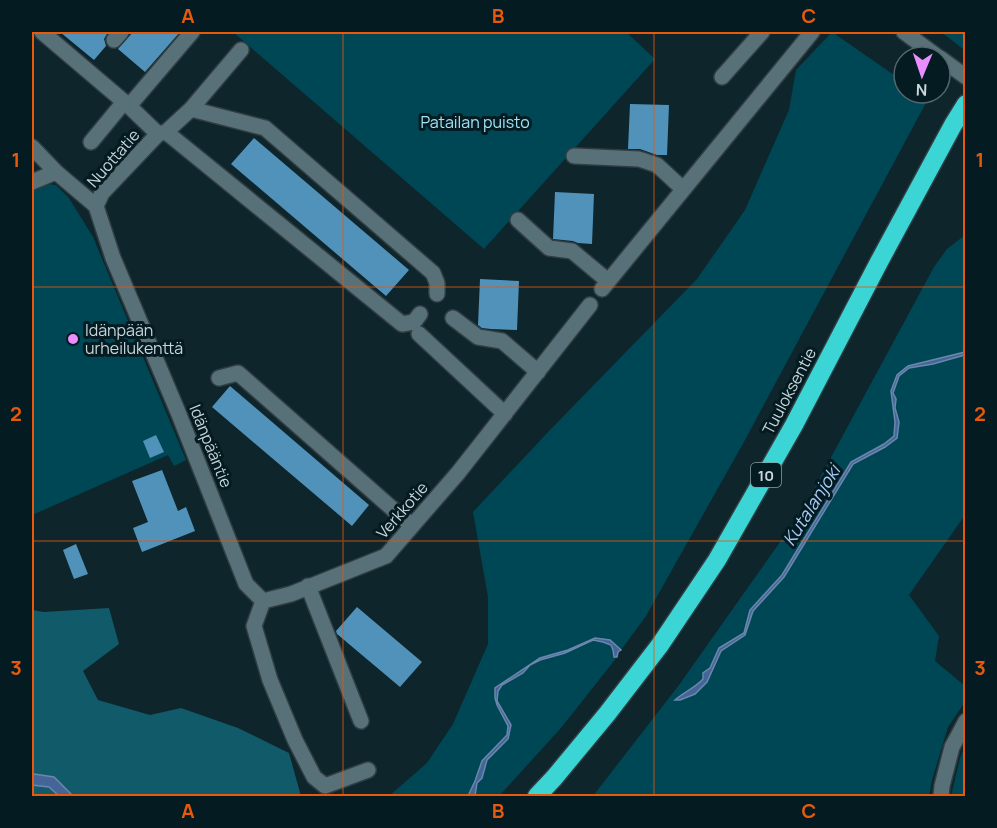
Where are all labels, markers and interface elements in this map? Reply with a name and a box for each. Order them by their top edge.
text: A [181,2,195,29]
text: B [492,2,505,29]
text: C [802,2,816,29]
north arrow [892,45,952,105]
text: N [915,79,928,101]
park label: Patailan puisto [420,111,530,133]
street label: Nuottatie [82,124,144,192]
text: 1 [12,146,20,173]
text: 1 [976,146,984,173]
place label: Idänpään urheilukenttä [85,319,183,359]
marker: Idänpään urheilukenttä [66,332,80,346]
street label: Tuuloksentie [757,344,821,438]
text: 2 [10,400,22,427]
text: 2 [974,400,986,427]
street label: Idänpääntie [184,401,238,491]
water label: Kutalanjoki [777,458,847,550]
road number: 10 [751,463,781,487]
street label: Verkkotie [371,477,433,543]
text: 3 [10,654,22,681]
text: 3 [974,654,986,681]
text: A [181,797,195,824]
text: B [492,797,505,824]
text: C [802,797,816,824]

